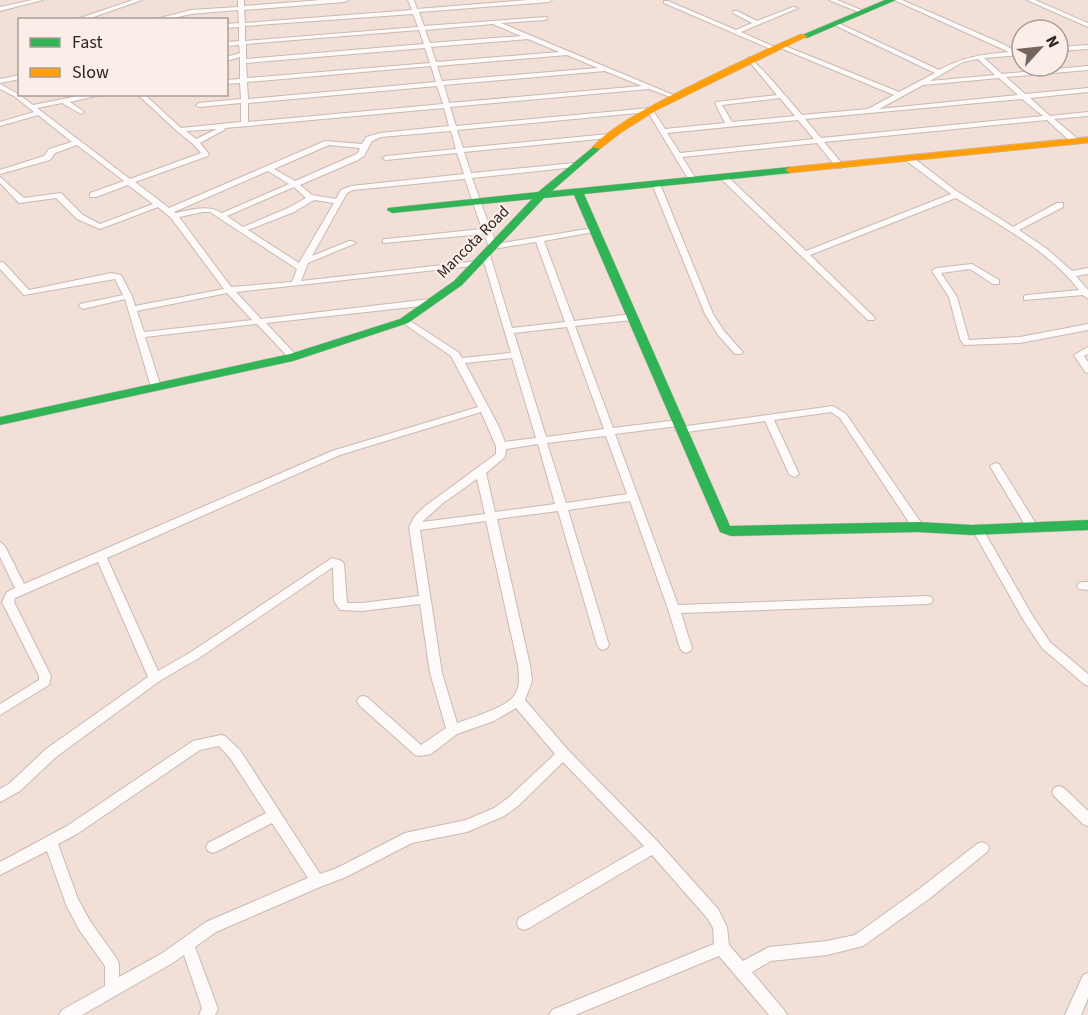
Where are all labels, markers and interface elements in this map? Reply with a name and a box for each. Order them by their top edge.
legend [18,18,228,96]
north arrow [1010,18,1070,78]
text: Fast [72,30,103,55]
text: N [1040,32,1065,51]
text: Slow [72,60,109,85]
street label: Mancota Road [432,201,514,283]

